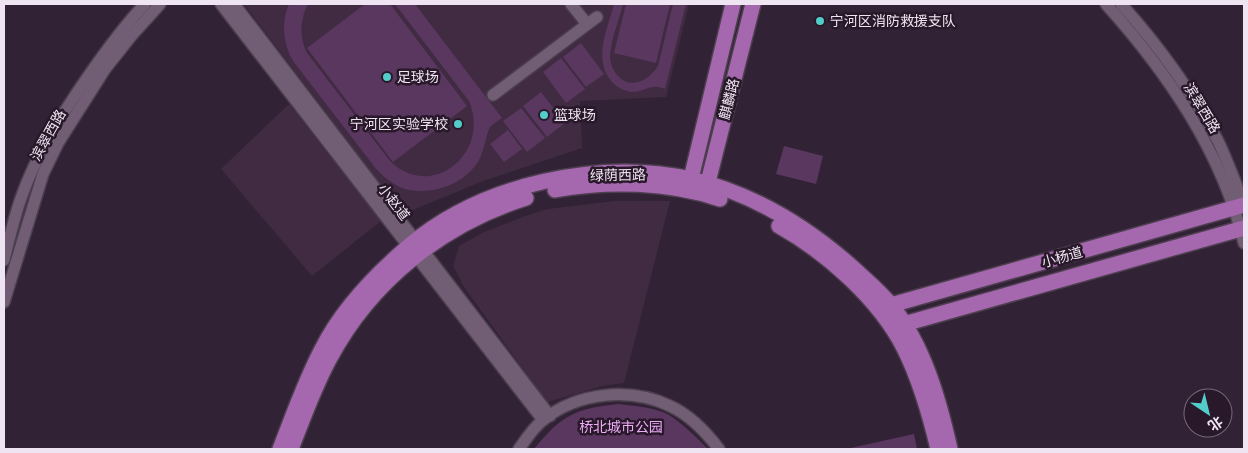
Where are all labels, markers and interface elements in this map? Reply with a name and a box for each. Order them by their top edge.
place label: 宁河区消防救援支队 [830,13,956,29]
marker: 宁河区消防救援支队 [814,15,826,27]
place label: 足球场 [397,69,439,85]
marker: 足球场 [381,71,393,83]
street label: 麒麟路 [716,77,742,121]
street label: 滨翠西路 [1181,80,1223,136]
street label: 滨翠西路 [27,107,69,163]
place label: 篮球场 [554,107,596,123]
marker: 篮球场 [538,109,550,121]
place label: 宁河区实验学校 [350,116,448,132]
marker: 宁河区实验学校 [452,118,464,130]
street label: 绿荫西路 [590,167,646,183]
street label: 小赵道 [375,181,413,223]
street label: 小杨道 [1040,244,1084,270]
north arrow [1183,388,1233,438]
text: 北 [1205,413,1226,434]
park label: 桥北城市公园 [579,419,663,435]

